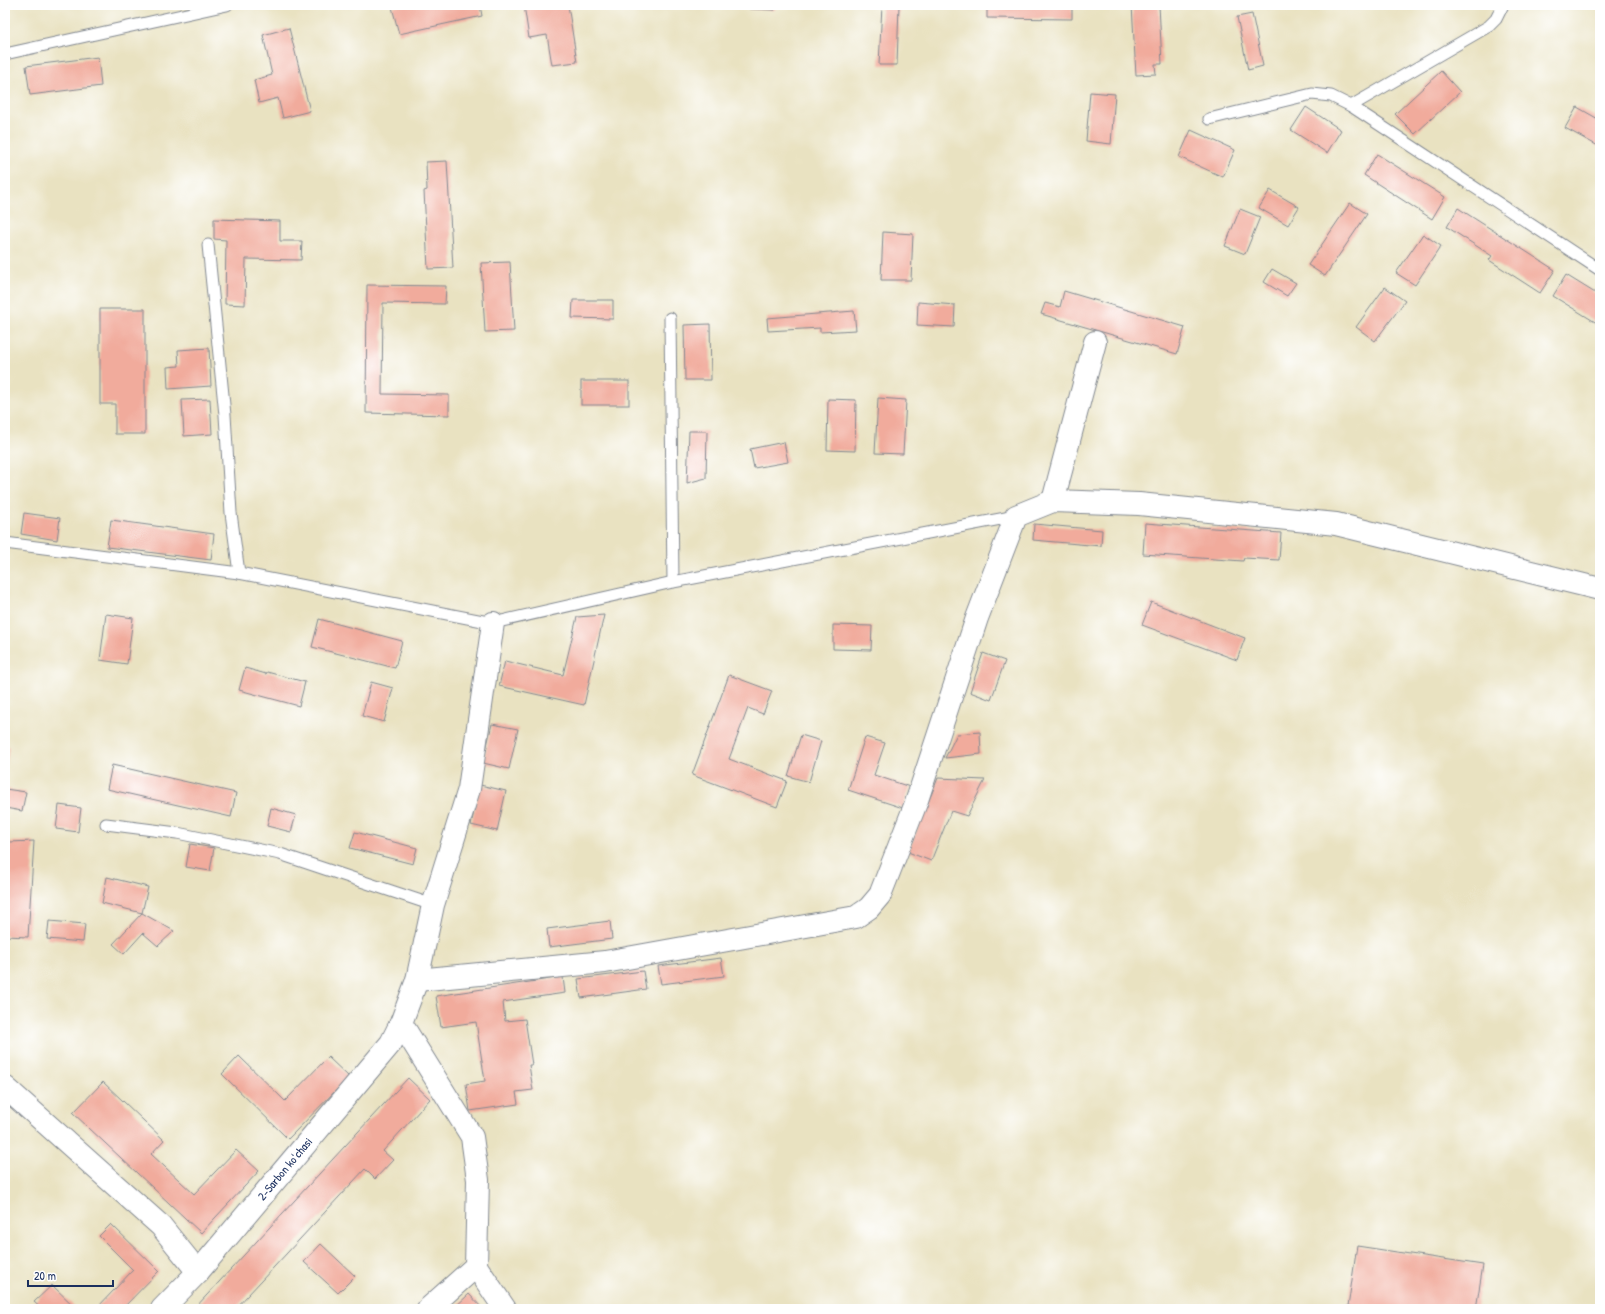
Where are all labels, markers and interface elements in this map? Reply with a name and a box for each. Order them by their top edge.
street label: 2-Sarbon koʻchasi [253,1134,316,1204]
scale bar [28,1262,113,1288]
text: 20 m [34,1267,56,1284]

